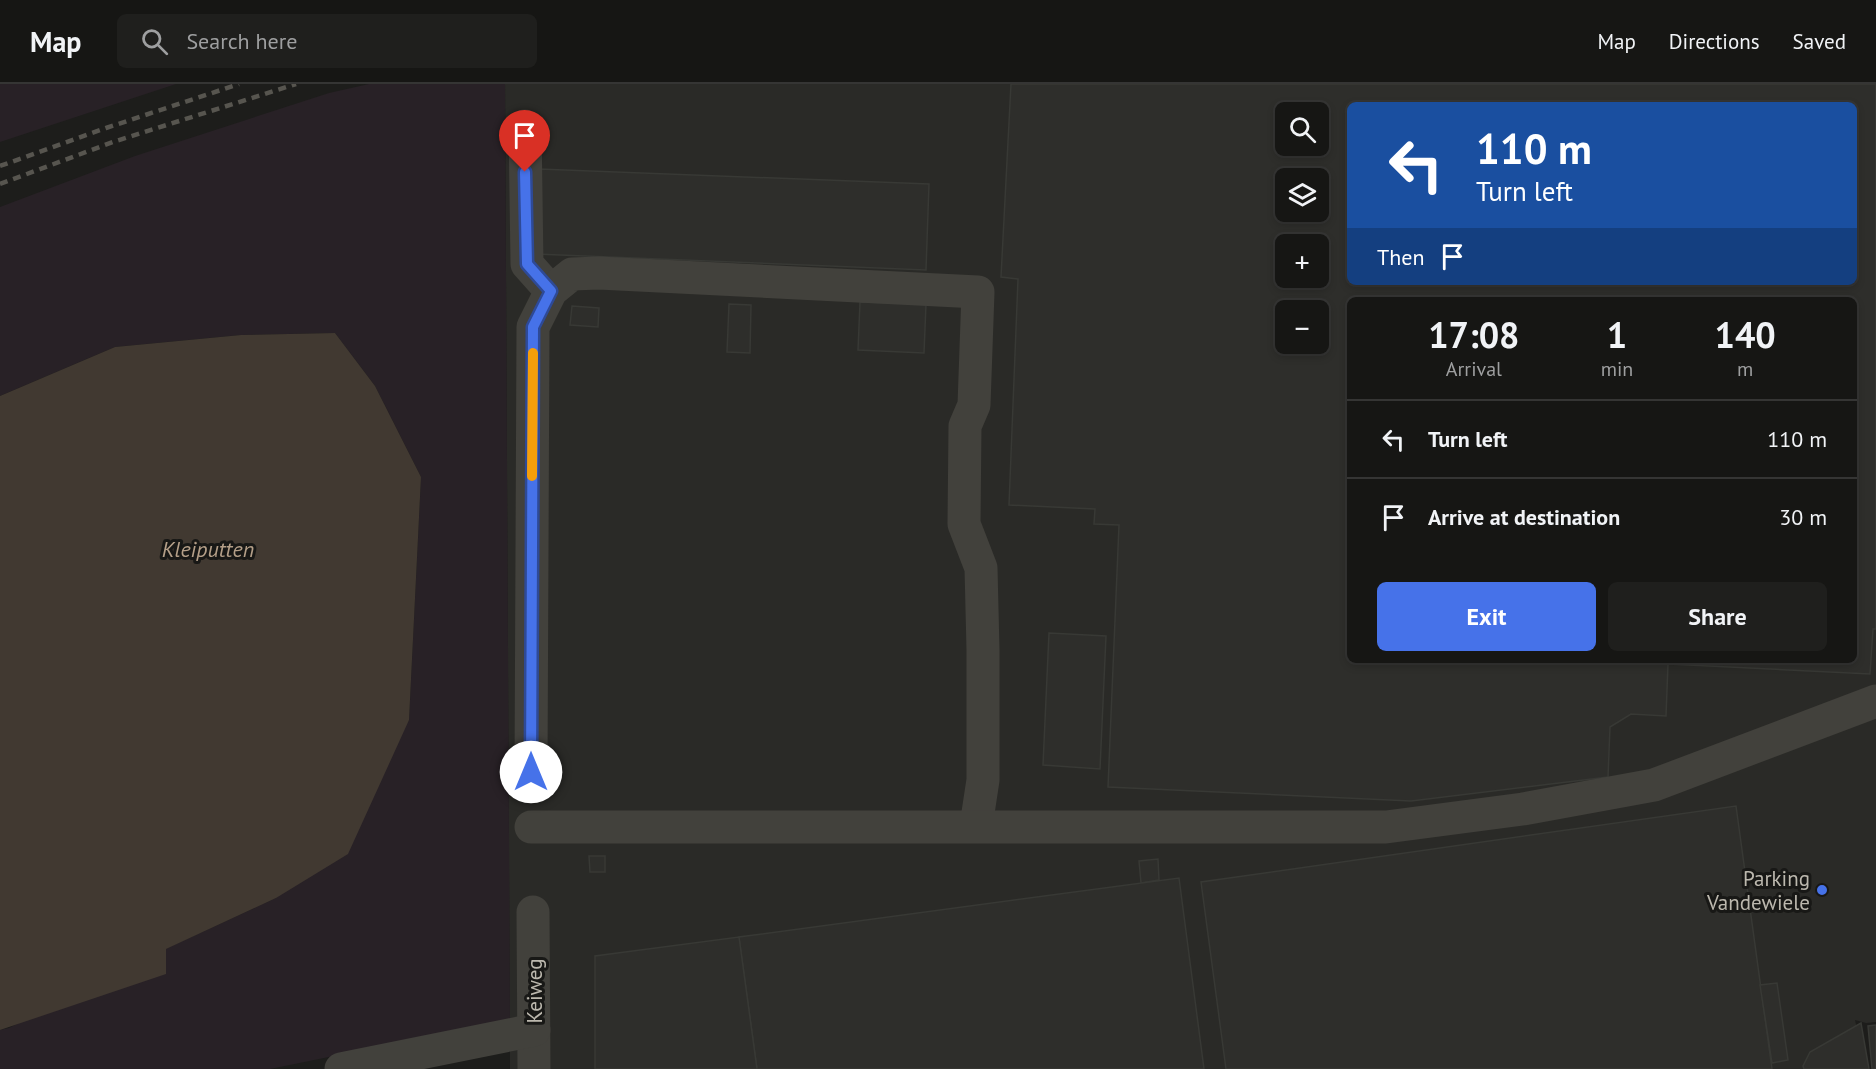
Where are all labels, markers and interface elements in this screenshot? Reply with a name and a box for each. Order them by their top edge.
search box [117,14,537,68]
text: Map [30,23,81,60]
icon: search [138,25,171,58]
text: Search here [186,27,297,55]
text: Map [1597,28,1636,55]
text: Directions [1669,28,1760,55]
text: Saved [1793,28,1846,55]
map controls [1275,102,1329,354]
button: search [1275,102,1329,156]
pin [499,110,550,172]
icon: arrive [508,119,541,152]
text: 110 m [1476,121,1592,176]
icon: left [1377,126,1455,204]
button: layers [1275,168,1329,222]
text: Turn left [1476,174,1573,208]
button: + [1275,234,1329,288]
icon: arrive [1436,240,1469,273]
text: Then [1377,243,1424,271]
button: − [1275,300,1329,354]
text: 17:08 [1428,311,1520,358]
text: 1 [1607,311,1627,358]
text: 140 [1715,311,1776,358]
text: Arrival [1446,356,1502,382]
text: min [1601,356,1633,382]
text: m [1737,356,1753,382]
icon: left [1377,423,1410,456]
text: Turn left [1428,425,1508,453]
text: 110 m [1767,425,1827,453]
icon: arrive [1377,501,1410,534]
text: Arrive at destination [1428,503,1620,531]
text: 30 m [1779,503,1827,531]
water label: Kleiputten [162,535,254,563]
button: Exit [1377,582,1596,651]
button: Share [1608,582,1827,651]
position arrow [499,740,563,804]
place label: Parking Vandewiele [1706,865,1810,916]
marker: Parking Vandewiele [1815,883,1829,897]
street label: Keiweg [521,958,548,1024]

